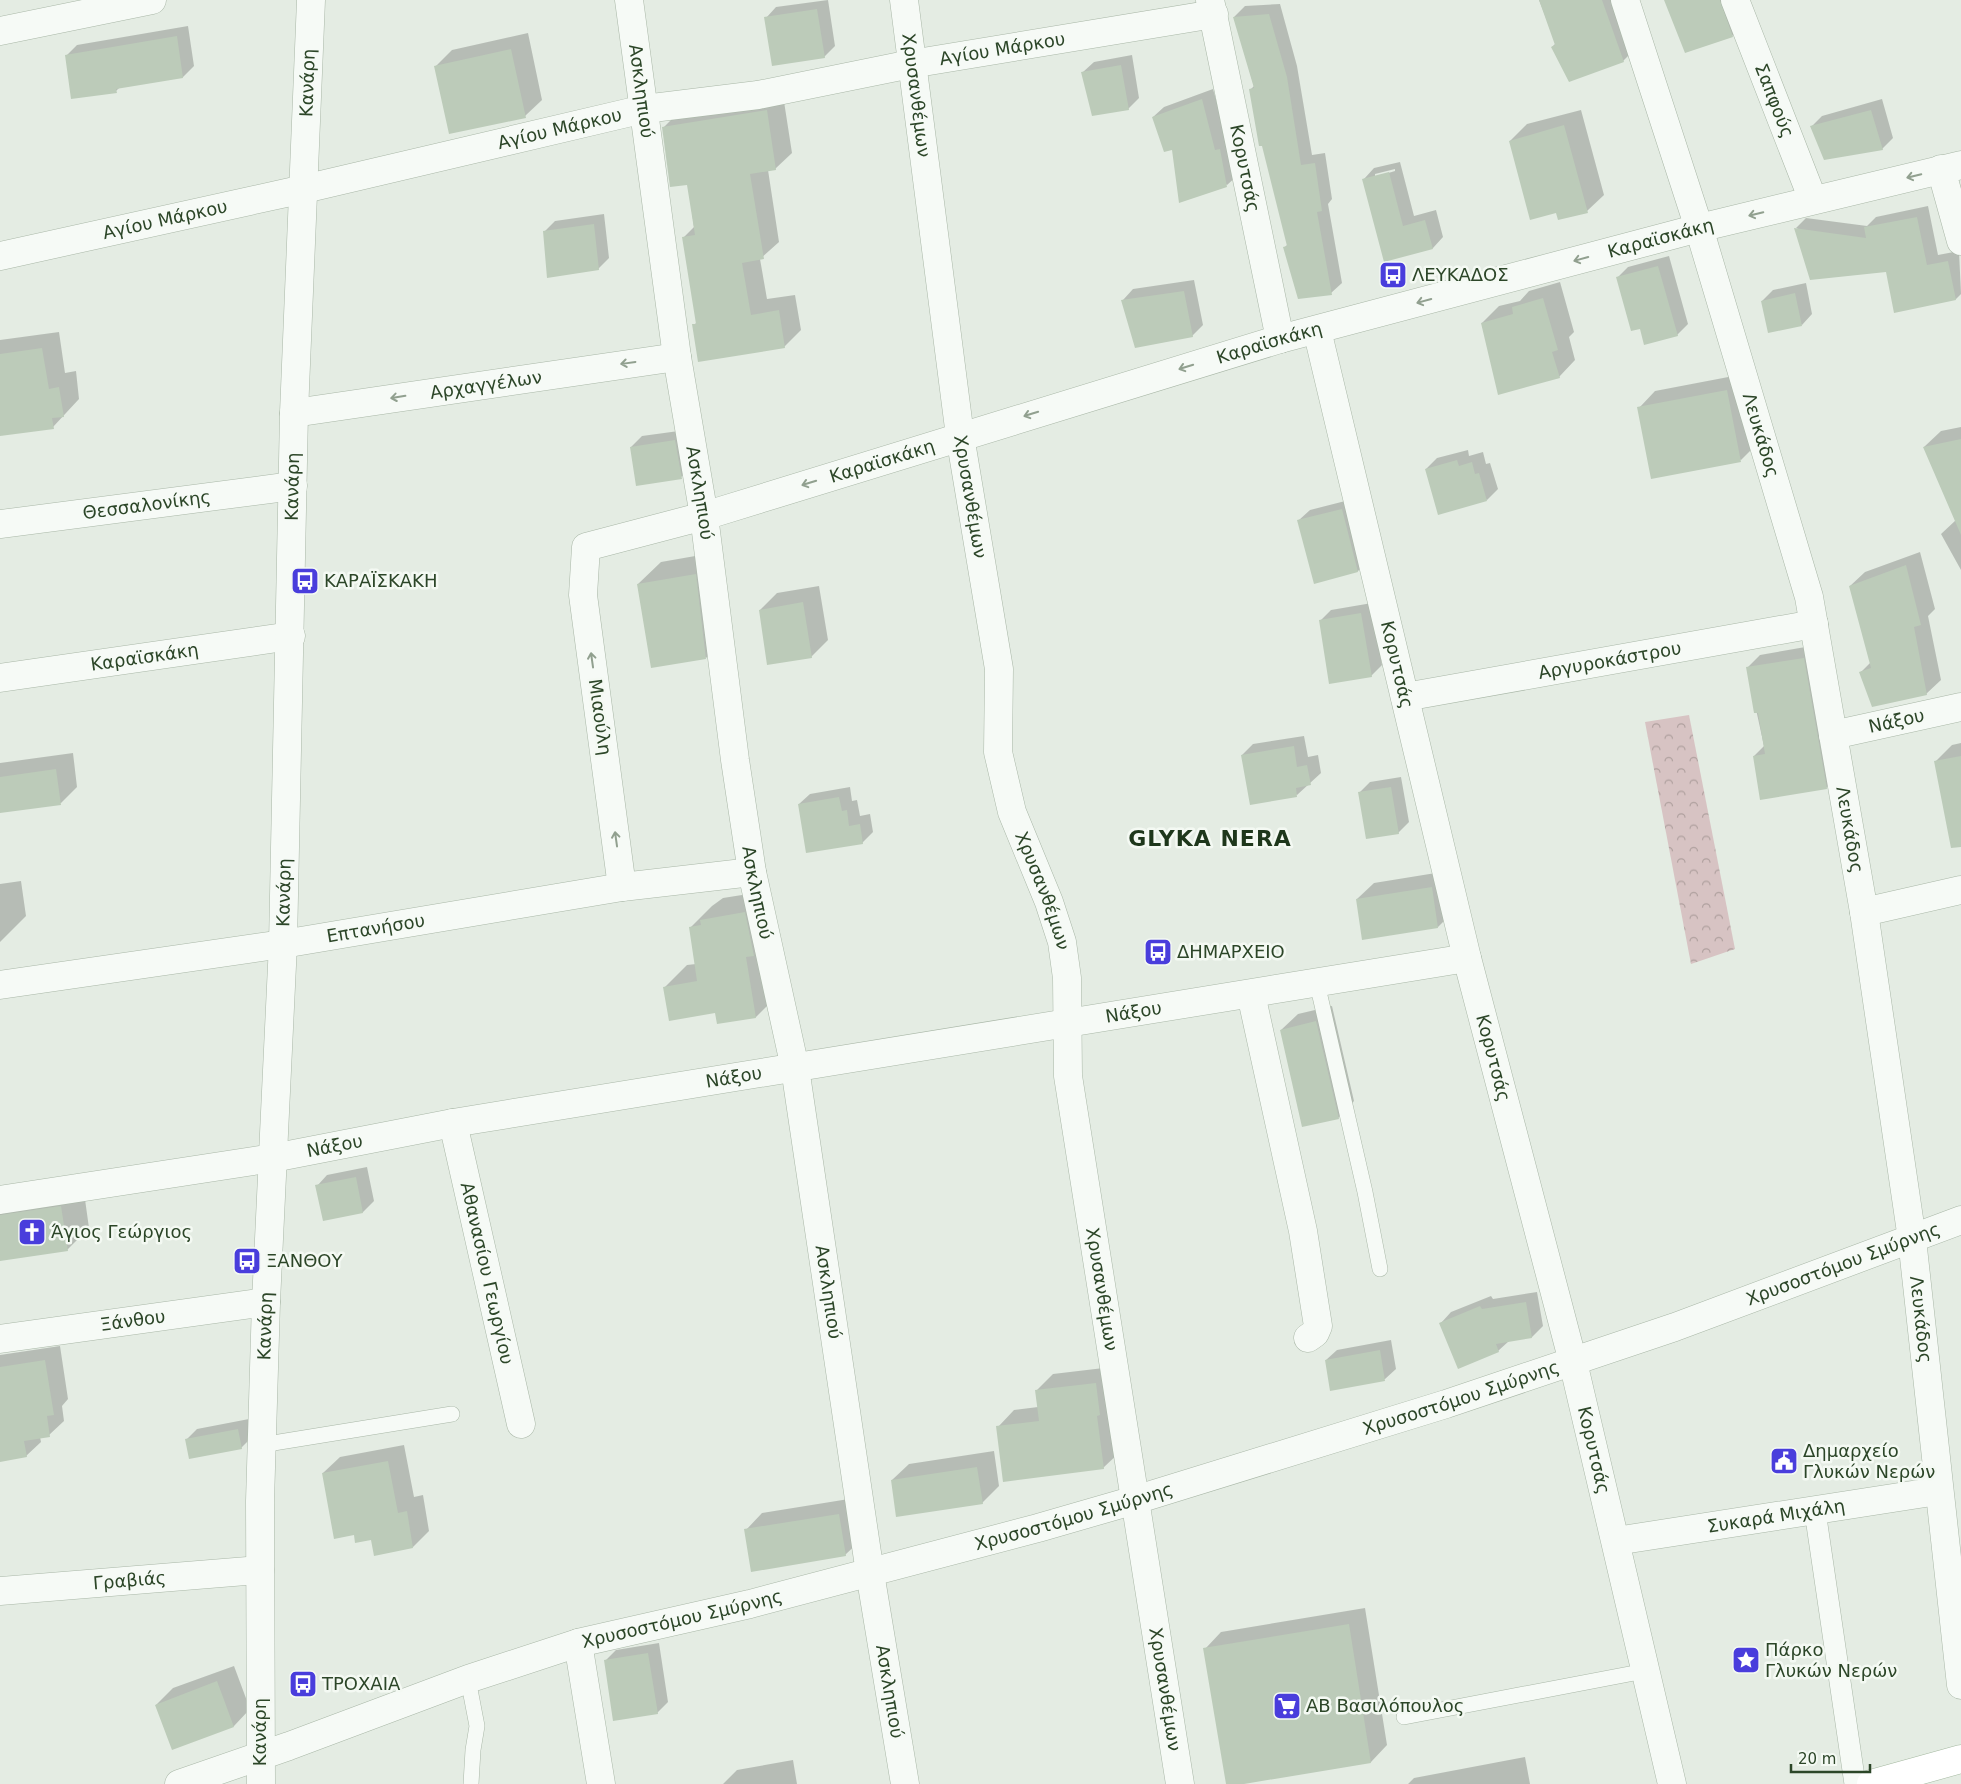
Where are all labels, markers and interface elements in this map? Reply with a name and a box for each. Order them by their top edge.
street label: Αγίου Μάρκου [938,28,1067,69]
street label: Χρυσανθέμων [898,32,935,158]
street label: Ασκληπιού [625,43,658,139]
street label: Κανάρη [295,48,319,118]
street label: Σαπφούς [1751,60,1799,141]
street label: Αγίου Μάρκου [495,104,624,153]
street label: Κορυτσάς [1226,122,1265,214]
one-way arrow [1906,172,1922,181]
street label: Αγίου Μάρκου [101,195,229,243]
one-way arrow [1748,210,1764,219]
street label: Καραϊσκάκη [1605,214,1716,262]
one-way arrow [1574,255,1590,264]
bus stop icon: ΛΕΥΚΑΔΟΣ [1378,260,1408,290]
place label: ΛΕΥΚΑΔΟΣ [1412,264,1509,285]
one-way arrow [1417,296,1433,306]
street label: Καραϊσκάκη [1214,317,1324,368]
one-way arrow [621,359,637,369]
one-way arrow [1179,363,1195,373]
street label: Αρχαγγέλων [429,366,543,403]
street label: Λευκάδος [1739,390,1784,480]
one-way arrow [391,393,407,403]
one-way arrow [1023,410,1039,420]
street label: Χρυσανθέμων [950,433,991,560]
street label: Καραϊσκάκη [827,435,937,487]
street label: Ασκληπιού [682,444,718,541]
street label: Κανάρη [281,452,303,521]
one-way arrow [801,479,817,489]
street label: Θεσσαλονίκης [81,486,212,523]
bus stop icon: ΚΑΡΑΪΣΚΑΚΗ [290,566,320,596]
place label: ΚΑΡΑΪΣΚΑΚΗ [324,570,437,591]
street label: Κορυτσάς [1377,619,1418,710]
street label: Αργυροκάστρου [1536,637,1683,683]
street label: Καραϊσκάκη [89,638,200,675]
one-way arrow [587,653,597,669]
street label: Μιαούλη [585,677,616,757]
street label: Νάξου [1866,704,1926,737]
street label: Λευκάδος [1832,785,1868,875]
district label: GLYKA NERA [1128,826,1292,851]
street label: Χρυσανθέμων [1011,828,1074,951]
one-way arrow [611,831,621,847]
street label: Ασκληπιού [738,845,777,941]
street label: Κανάρη [272,858,295,927]
street label: Επτανήσου [325,909,426,946]
bus stop icon: ΔΗΜΑΡΧΕΙΟ [1143,937,1173,967]
place label: ΔΗΜΑΡΧΕΙΟ [1177,941,1285,962]
street label: Νάξου [1104,997,1163,1027]
street label: Κορυτσάς [1472,1012,1515,1104]
street label: Νάξου [704,1062,763,1092]
street label: Νάξου [305,1130,364,1161]
street label: Αθανασίου Γεωργίου [457,1180,518,1366]
church icon: Άγιος Γεώργιος [17,1217,47,1247]
street label: Χρυσοστόμου Σμύρνης [1743,1218,1943,1309]
place label: Άγιος Γεώργιος [51,1221,192,1242]
street label: Χρυσανθέμων [1082,1226,1122,1352]
street label: Ασκληπιού [811,1244,846,1341]
bus stop icon: ΞΑΝΘΟΥ [232,1246,262,1276]
place label: ΞΑΝΘΟΥ [266,1250,343,1271]
street label: Λευκάδος [1906,1275,1937,1364]
street label: Κανάρη [253,1291,276,1361]
street label: Ξάνθου [99,1305,167,1335]
street label: Χρυσοστόμου Σμύρνης [1360,1356,1562,1439]
street label: Κορυτσάς [1574,1404,1615,1496]
place label: Δημαρχείο Γλυκών Νερών [1803,1440,1935,1482]
public building icon: Δημαρχείο Γλυκών Νερών [1769,1446,1799,1476]
street label: Χρυσοστόμου Σμύρνης [972,1478,1175,1554]
street label: Συκαρά Μιχάλη [1706,1495,1846,1537]
street label: Γραβιάς [92,1567,167,1593]
street label: Χρυσοστόμου Σμύρνης [580,1585,784,1652]
street label: Χρυσανθέμων [1145,1626,1186,1752]
place label: Πάρκο Γλυκών Νερών [1765,1639,1897,1681]
street label: Ασκληπιού [872,1643,908,1740]
place icon: Πάρκο Γλυκών Νερών [1731,1645,1761,1675]
bus stop icon: ΤΡΟΧΑΙΑ [288,1669,318,1699]
place label: ΤΡΟΧΑΙΑ [321,1673,401,1694]
supermarket icon: ΑΒ Βασιλόπουλος [1272,1691,1302,1721]
place label: ΑΒ Βασιλόπουλος [1306,1695,1464,1716]
street label: Κανάρη [249,1698,270,1766]
scale bar [1791,1742,1870,1774]
text: 20 m [1798,1750,1836,1768]

